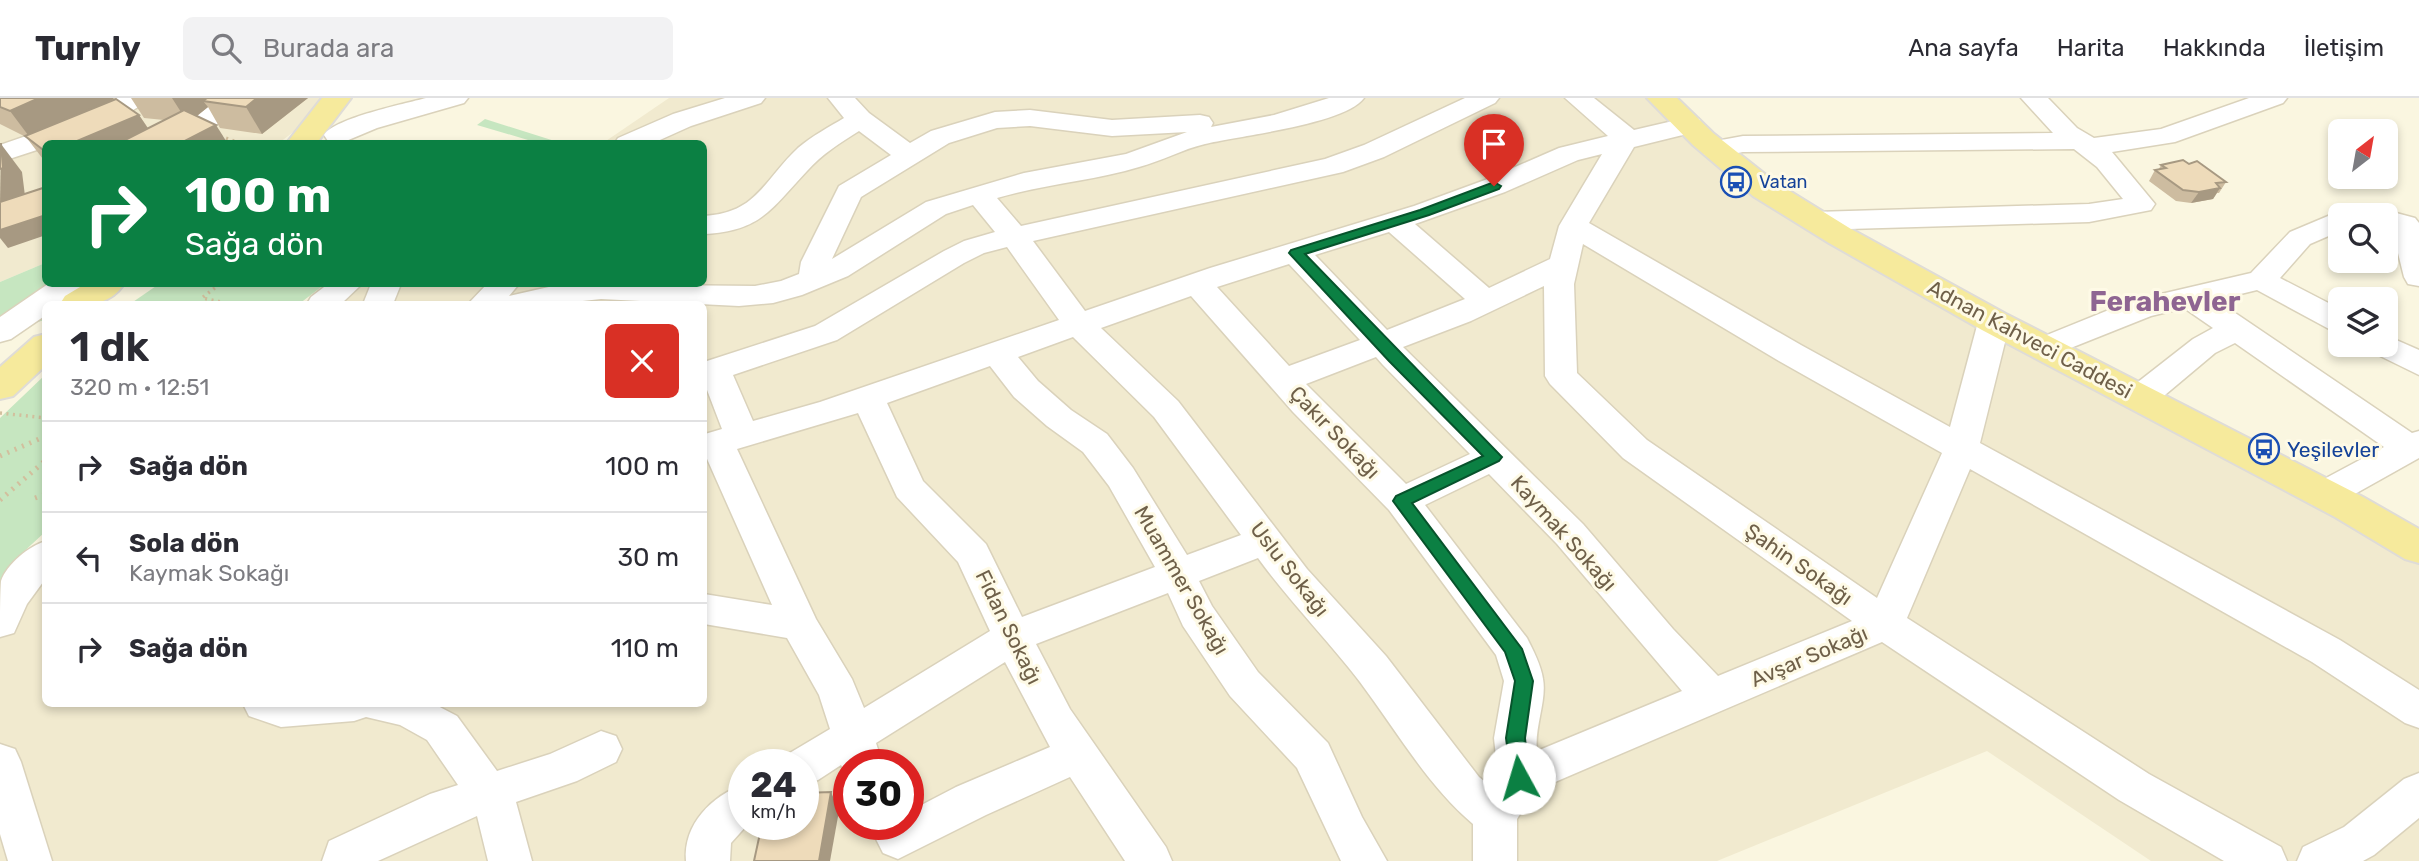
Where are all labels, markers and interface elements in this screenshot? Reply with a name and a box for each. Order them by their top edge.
search box [183,17,673,80]
text: Turnly [35,29,141,68]
icon: search [207,29,245,67]
text: Burada ara [263,33,394,64]
text: Ana sayfa [1908,34,2019,62]
text: Harita [2057,34,2125,62]
text: Hakkında [2163,34,2266,62]
text: İletişim [2304,34,2384,62]
pin [1464,114,1524,186]
north arrow [2328,119,2398,189]
map controls [2328,119,2398,357]
icon: arrive [1475,125,1513,163]
bus stop icon: Vatan [1719,165,1753,199]
text: 100 m [185,166,331,224]
icon: right [70,168,161,259]
place label: Vatan [1759,171,1808,193]
button: search [2328,203,2398,273]
text: Sağa dön [185,225,324,263]
street label: Adnan Kahveci Caddesi [1923,274,2137,404]
district label: Ferahevler [2090,285,2241,318]
button: layers [2328,287,2398,357]
text: 1 dk [70,322,149,372]
button: close [605,324,679,398]
text: 320 m · 12:51 [70,373,209,401]
street label: Çakır Sokağı [1285,380,1385,484]
bus stop icon: Yeşilevler [2247,432,2281,466]
place label: Yeşilevler [2287,437,2379,462]
icon: right [70,448,108,486]
text: Sağa dön [129,451,248,482]
text: 100 m [605,451,679,482]
street label: Kaymak Sokağı [1506,470,1622,596]
street label: Muammer Sokağı [1129,501,1235,659]
street label: Uslu Sokağı [1245,517,1335,621]
street label: Şahin Sokağı [1740,518,1858,610]
text: Sola dön [129,528,239,559]
icon: left [70,539,108,577]
text: 30 m [617,542,679,573]
text: Kaymak Sokağı [129,559,289,587]
street label: Fidan Sokağı [971,566,1047,688]
street label: Avşar Sokağı [1747,620,1871,692]
icon: right [70,630,108,668]
text: Sağa dön [129,633,248,664]
text: 110 m [611,633,679,664]
position arrow [1482,741,1556,815]
speed limit sign: 30 [833,749,924,840]
text: 24 [750,764,797,806]
text: km/h [751,801,796,823]

